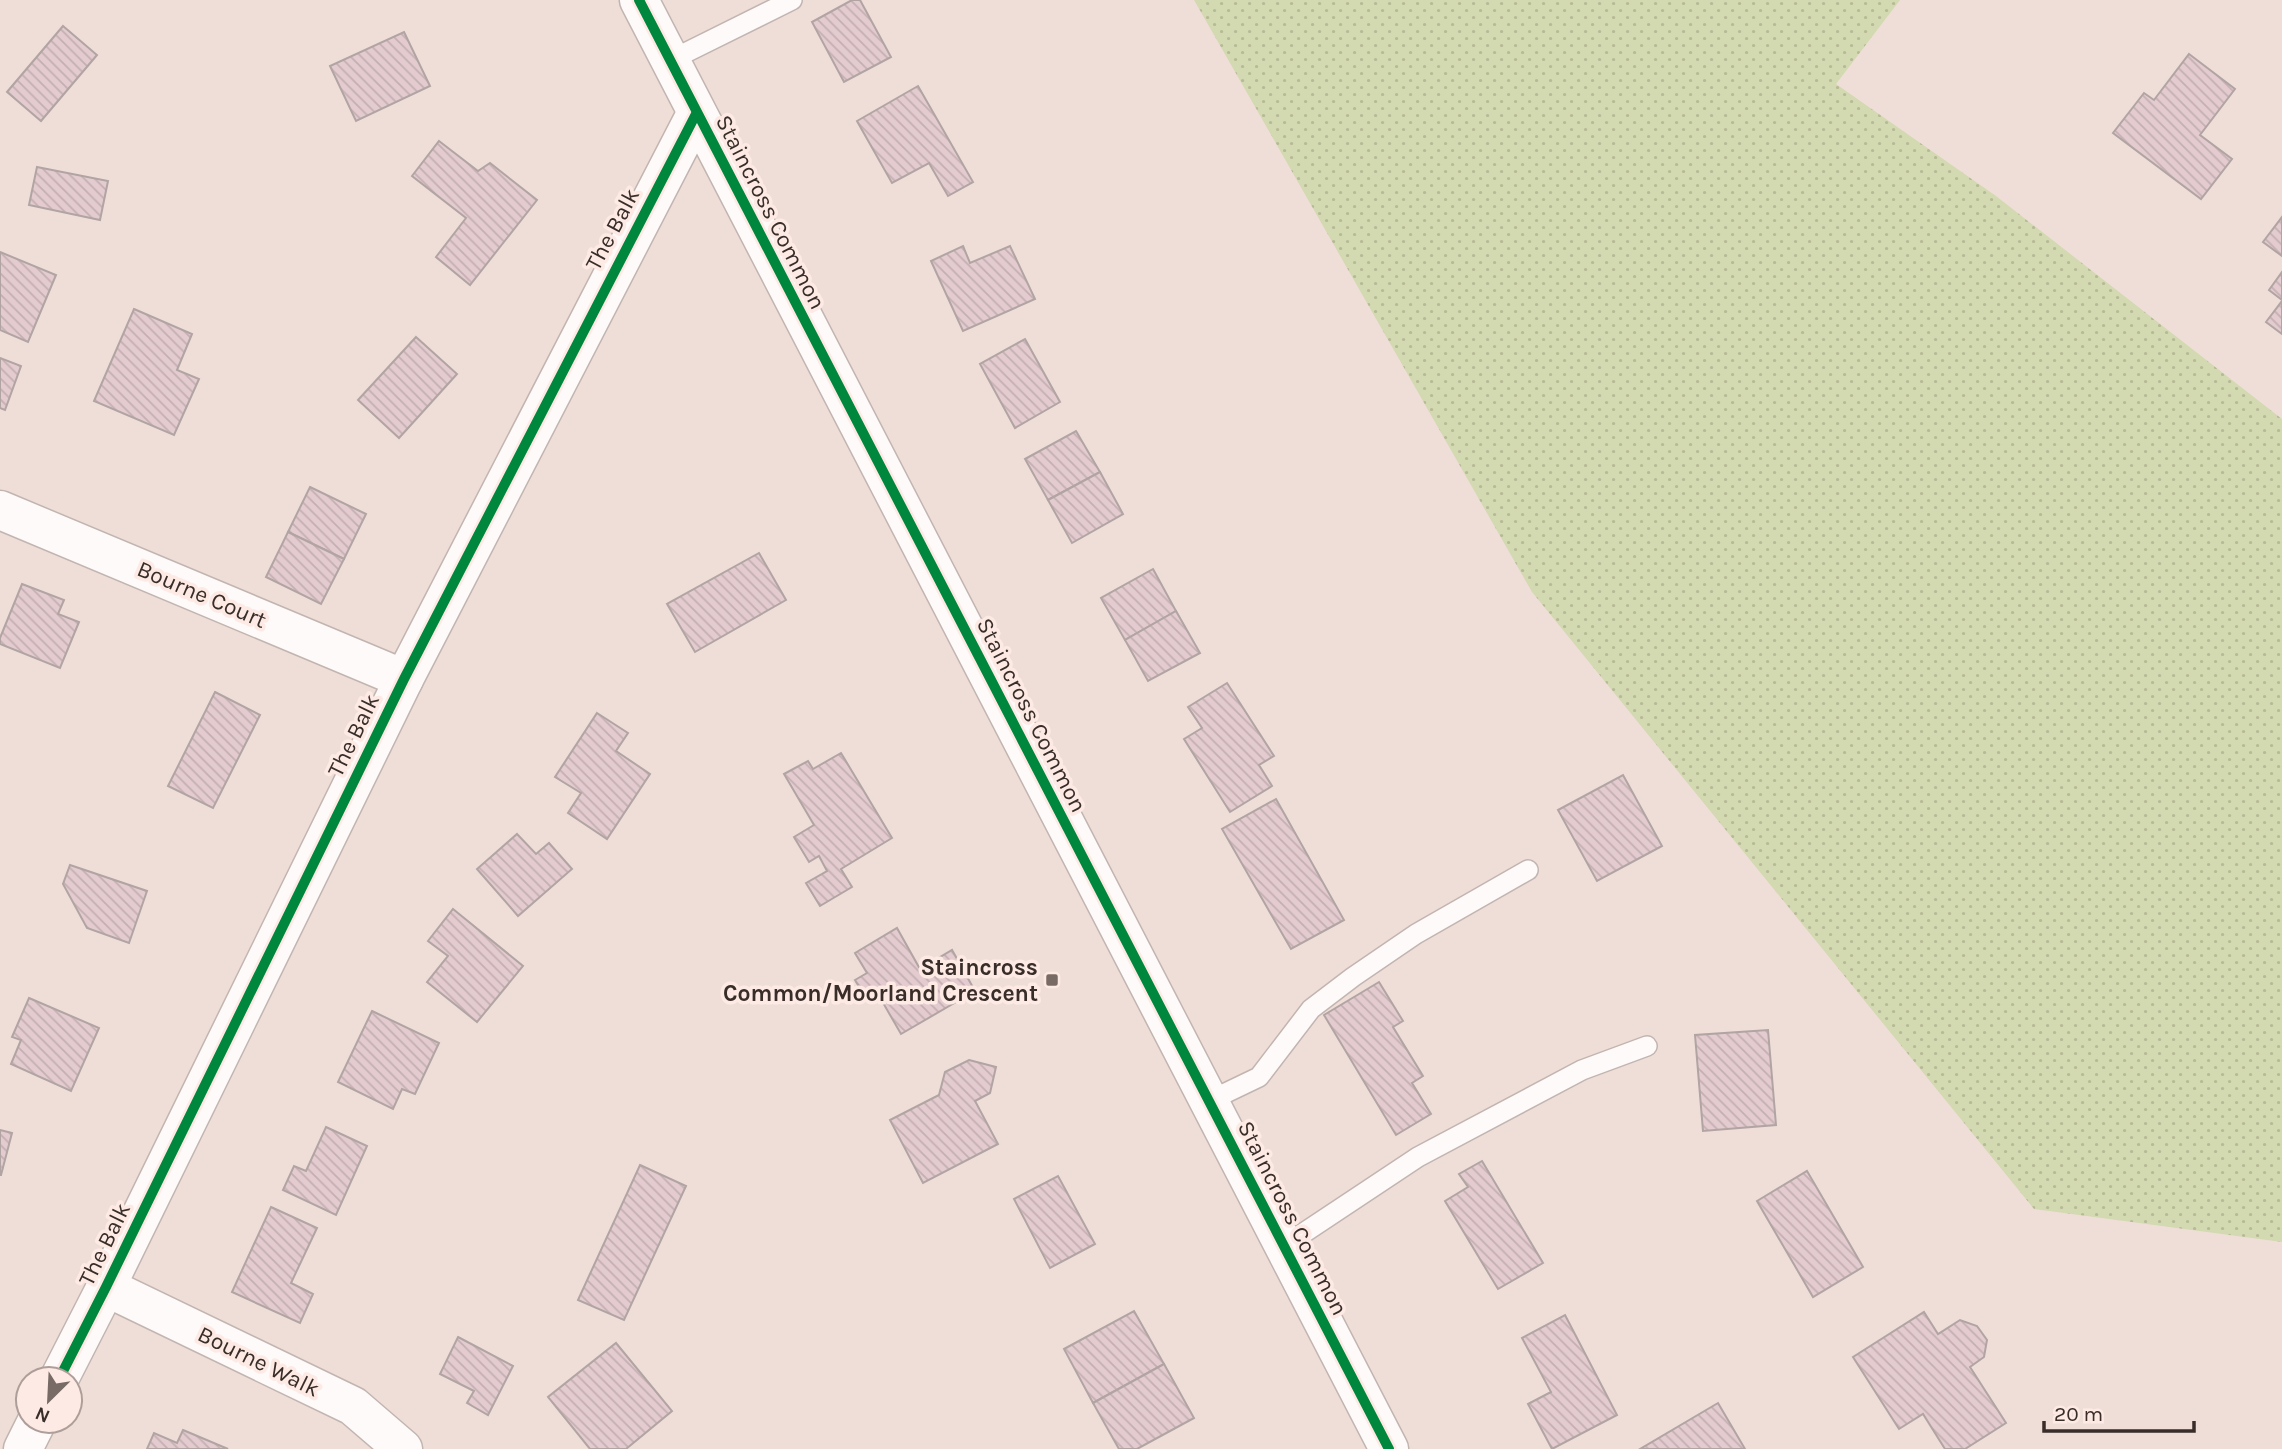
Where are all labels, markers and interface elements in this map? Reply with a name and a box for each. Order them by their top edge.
street label: Staincross Common [710,111,831,314]
street label: The Balk [580,184,645,275]
street label: Bourne Court [133,555,271,634]
street label: Staincross Common [971,614,1092,817]
street label: The Balk [322,689,385,781]
place label: Staincross Common/Moorland Crescent [723,954,1038,1007]
marker: Staincross Common/Moorland Crescent [1044,972,1060,988]
street label: Staincross Common [1232,1117,1353,1320]
street label: The Balk [73,1198,136,1290]
street label: Bourne Walk [193,1320,324,1403]
north arrow [14,1365,84,1435]
scale bar [2044,1390,2194,1434]
text: N [32,1402,53,1427]
text: 20 m [2054,1402,2103,1426]

